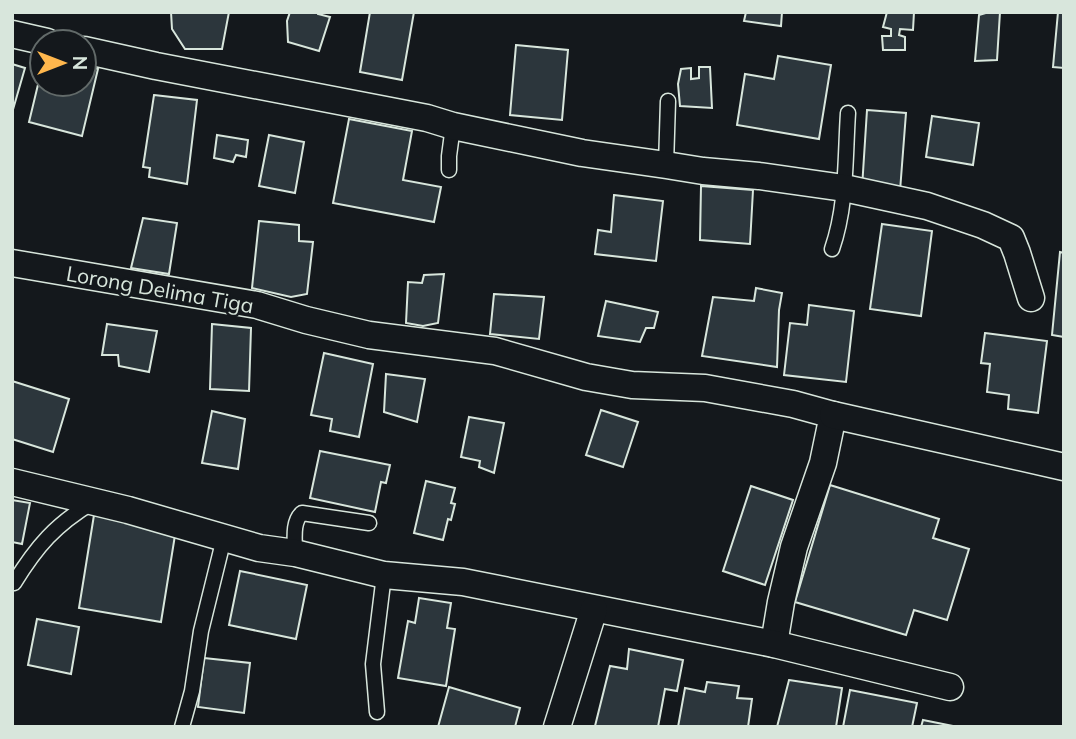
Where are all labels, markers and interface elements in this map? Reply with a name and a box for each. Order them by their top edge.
north arrow [28,28,98,98]
text: N [68,56,92,70]
street label: Lorong Delima Tiga [64,260,256,318]

